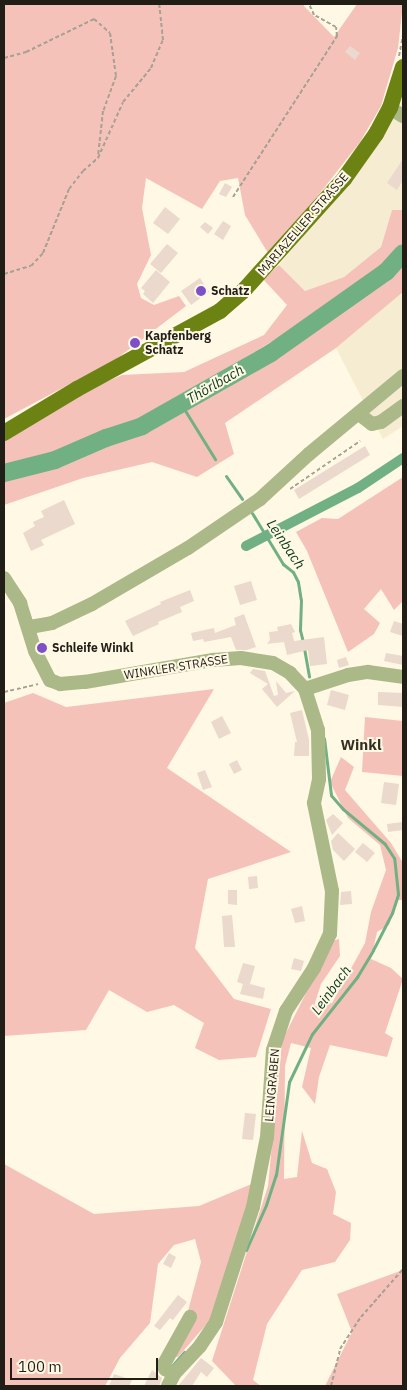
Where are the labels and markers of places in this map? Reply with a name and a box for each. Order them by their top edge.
place label: Schatz [211,284,249,298]
marker: Schatz [195,285,207,297]
place label: Kapfenberg Schatz [145,329,211,357]
marker: Kapfenberg Schatz [129,337,141,349]
place label: Schleife Winkl [52,641,133,655]
marker: Schleife Winkl [36,642,48,654]

